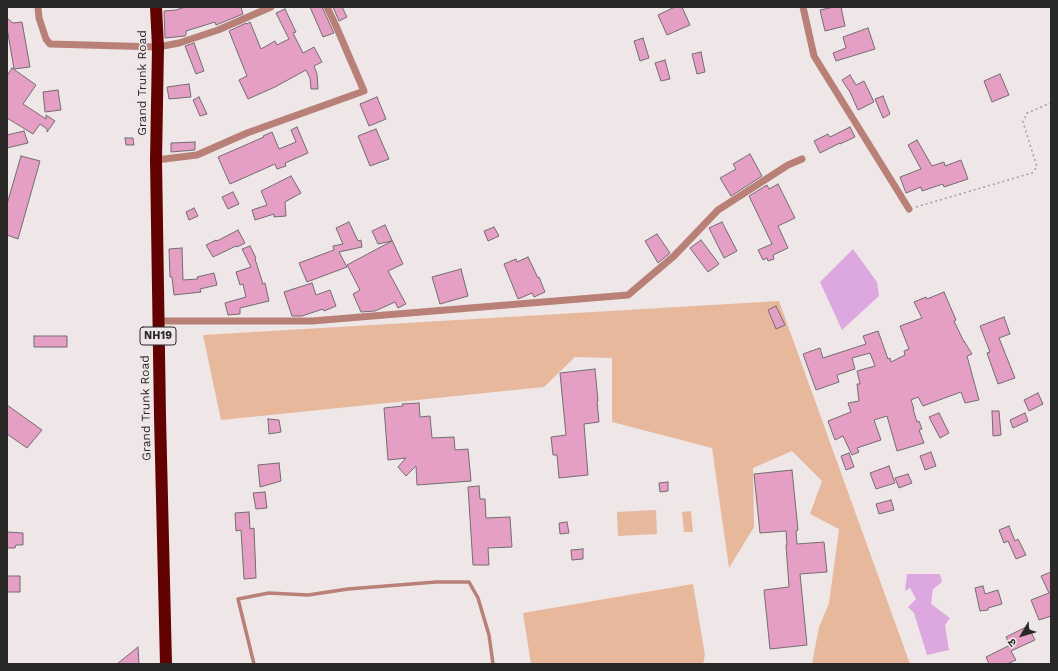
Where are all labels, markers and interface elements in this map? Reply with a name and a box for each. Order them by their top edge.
street label: Grand Trunk Road [135,30,149,136]
road number: NH19 [140,327,176,345]
street label: Grand Trunk Road [138,355,154,461]
north arrow [1002,615,1042,655]
text: उ [1005,636,1019,649]

